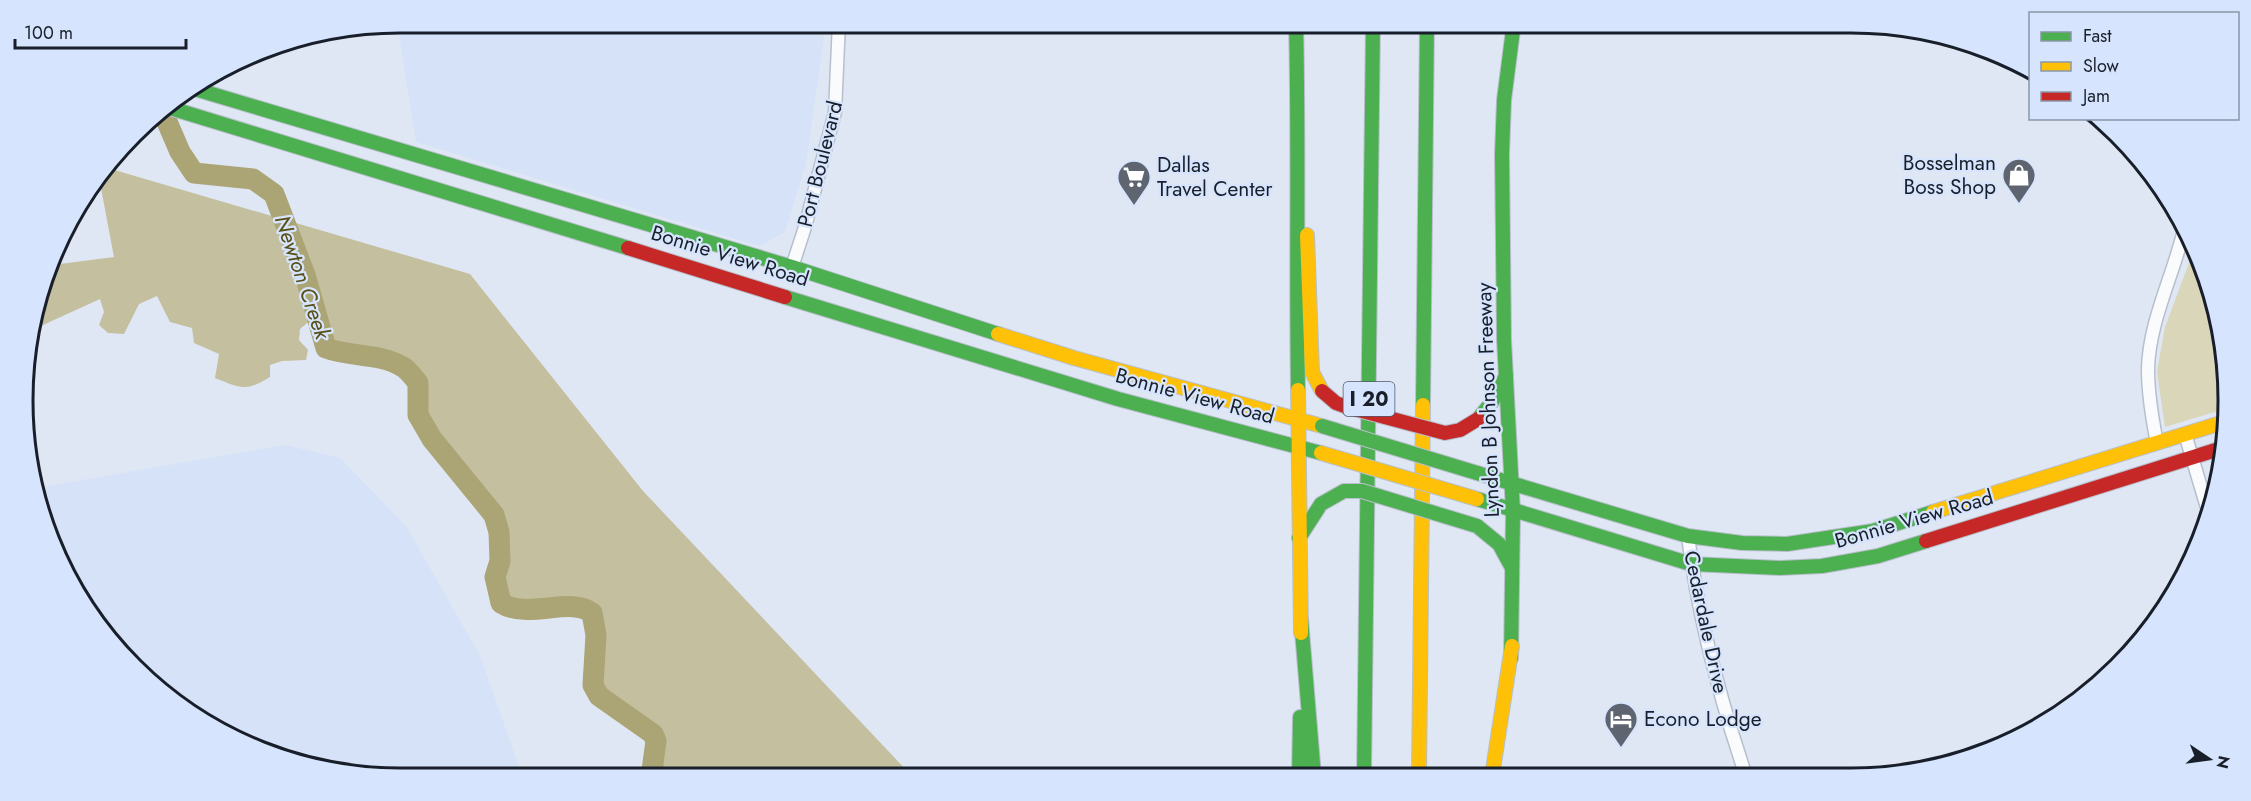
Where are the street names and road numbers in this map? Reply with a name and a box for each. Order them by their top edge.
street label: Port Boulevard [790,98,850,230]
street label: Bonnie View Road [647,218,813,294]
street label: Lyndon B Johnson Freeway [1469,281,1507,518]
street label: Bonnie View Road [1112,360,1278,432]
road number: I 20 [1344,382,1394,416]
street label: Bonnie View Road [1831,482,1997,556]
street label: Cedardale Drive [1676,548,1736,696]

